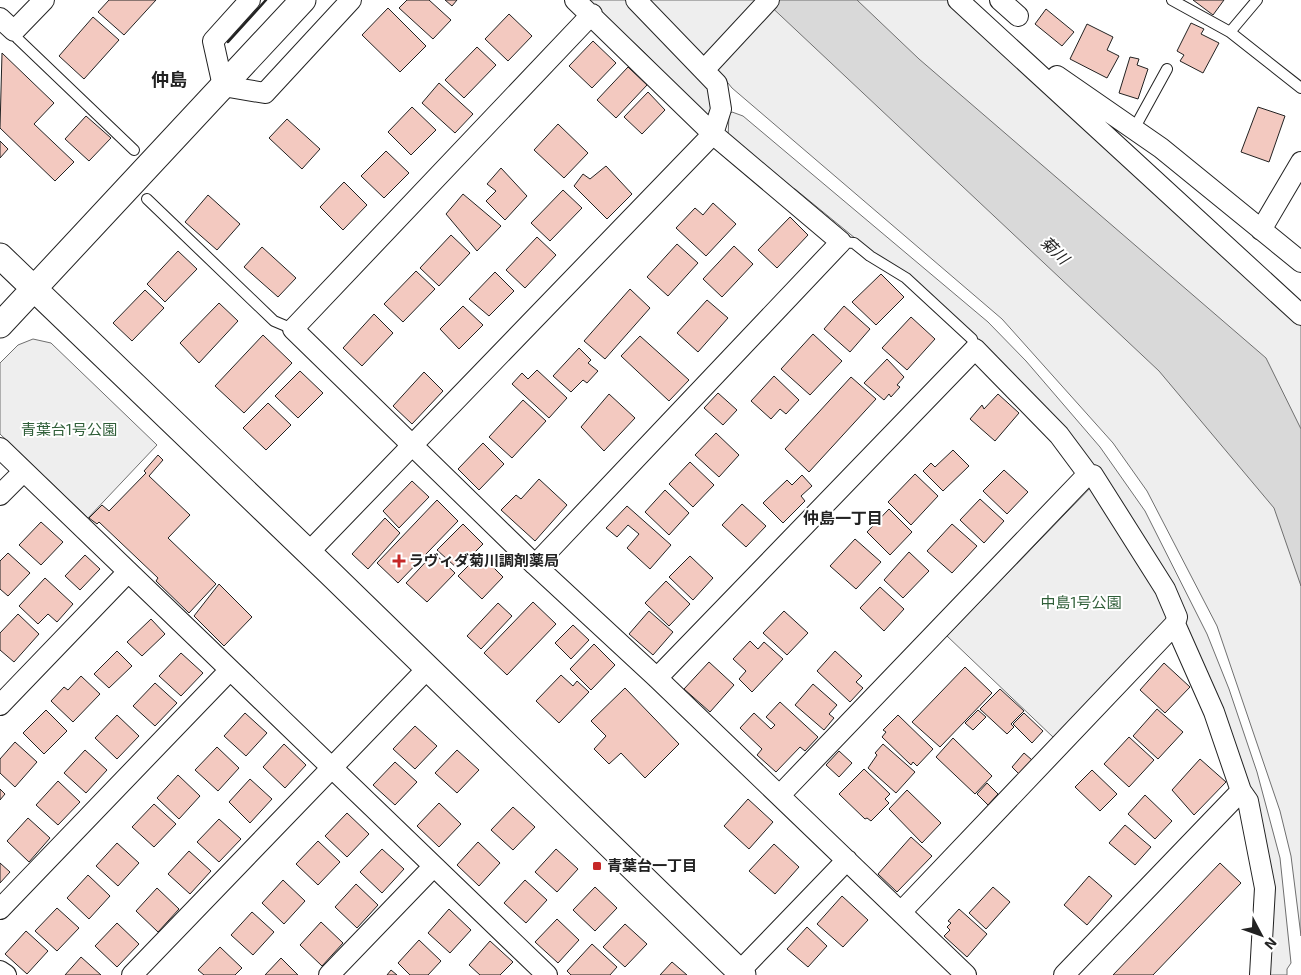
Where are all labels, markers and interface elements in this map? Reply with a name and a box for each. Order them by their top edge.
district label: 仲島 [151,68,187,90]
water label: 菊川 [1037,232,1075,269]
park label: 青葉台1号公園 [21,420,117,438]
district label: 仲島一丁目 [803,508,883,527]
place label: ラヴィダ菊川調剤薬局 [409,551,559,569]
marker: ラヴィダ菊川調剤薬局 [393,555,405,567]
park label: 中島1号公園 [1041,593,1121,611]
place label: 青葉台一丁目 [607,856,697,874]
marker: 青葉台一丁目 [591,860,603,872]
north arrow [1236,910,1286,960]
text: N [1261,934,1281,953]

